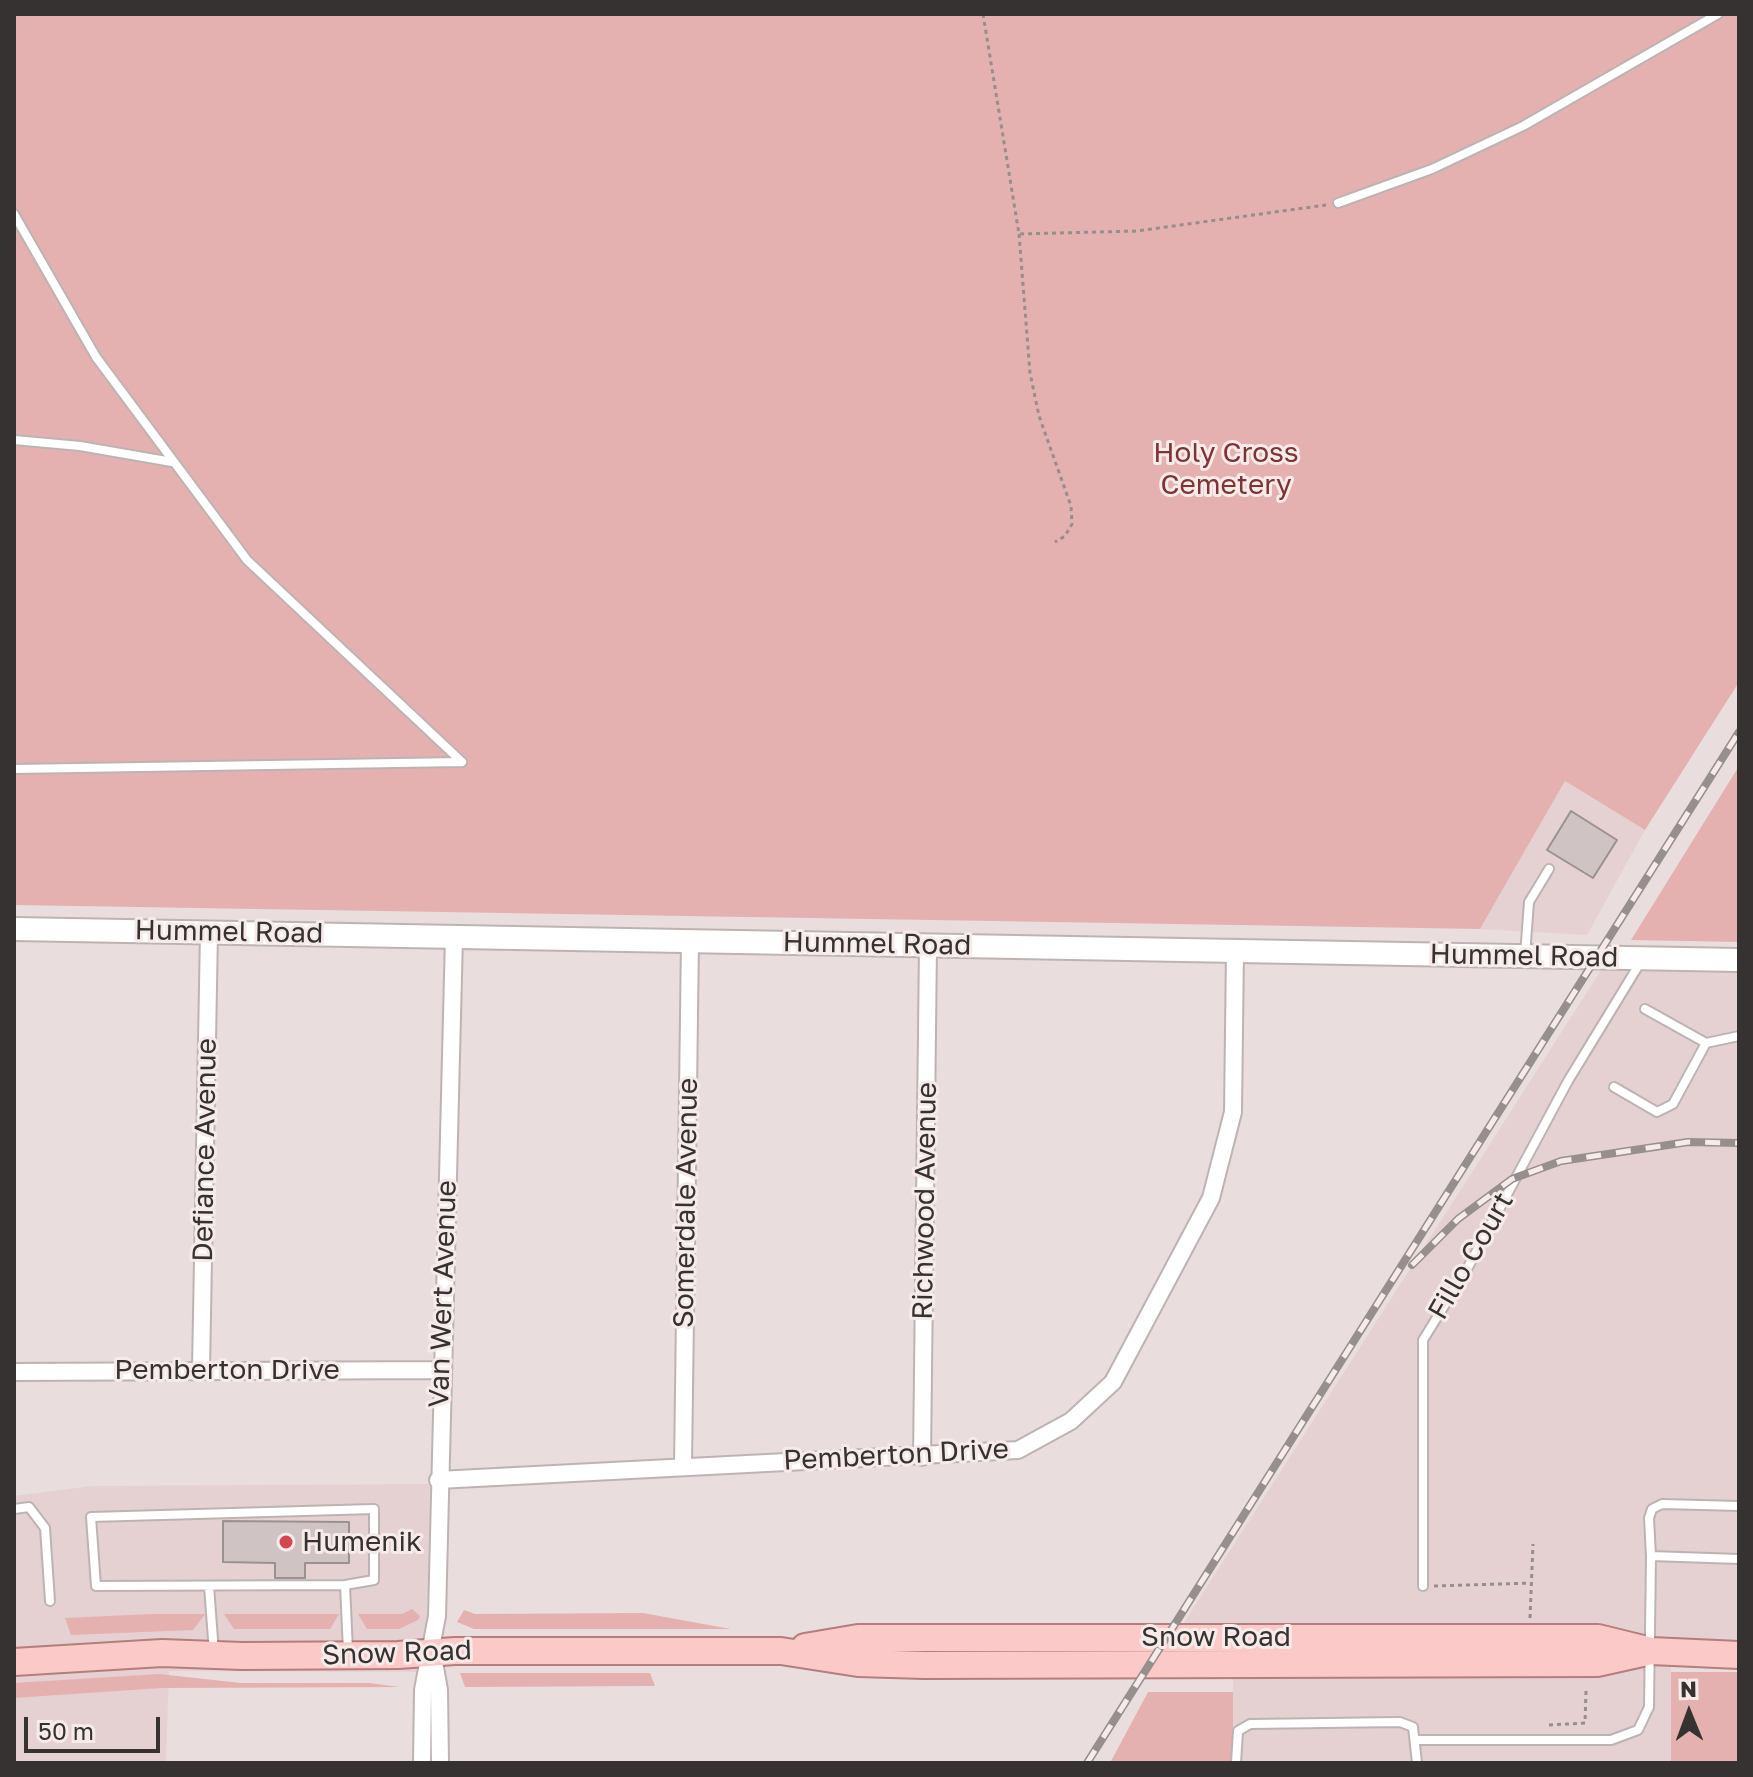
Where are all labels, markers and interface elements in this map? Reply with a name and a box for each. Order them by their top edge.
park label: Holy Cross Cemetery [1153,436,1299,502]
street label: Hummel Road [134,914,324,950]
street label: Hummel Road [782,926,972,962]
street label: Hummel Road [1429,938,1619,974]
street label: Defiance Avenue [186,1038,224,1262]
street label: Somerdale Avenue [667,1078,705,1328]
street label: Richwood Avenue [906,1082,944,1320]
street label: Van Wert Avenue [422,1180,464,1408]
street label: Fillo Court [1421,1187,1521,1325]
street label: Pemberton Drive [114,1353,340,1387]
street label: Pemberton Drive [782,1432,1010,1478]
place label: Humenik [302,1525,422,1559]
marker: Humenik [277,1533,295,1551]
street label: Snow Road [1141,1620,1291,1654]
street label: Snow Road [321,1634,473,1672]
north arrow [1649,1673,1729,1753]
text: N [1680,1675,1697,1702]
scale bar [28,1701,164,1751]
text: 50 m [38,1716,94,1745]

